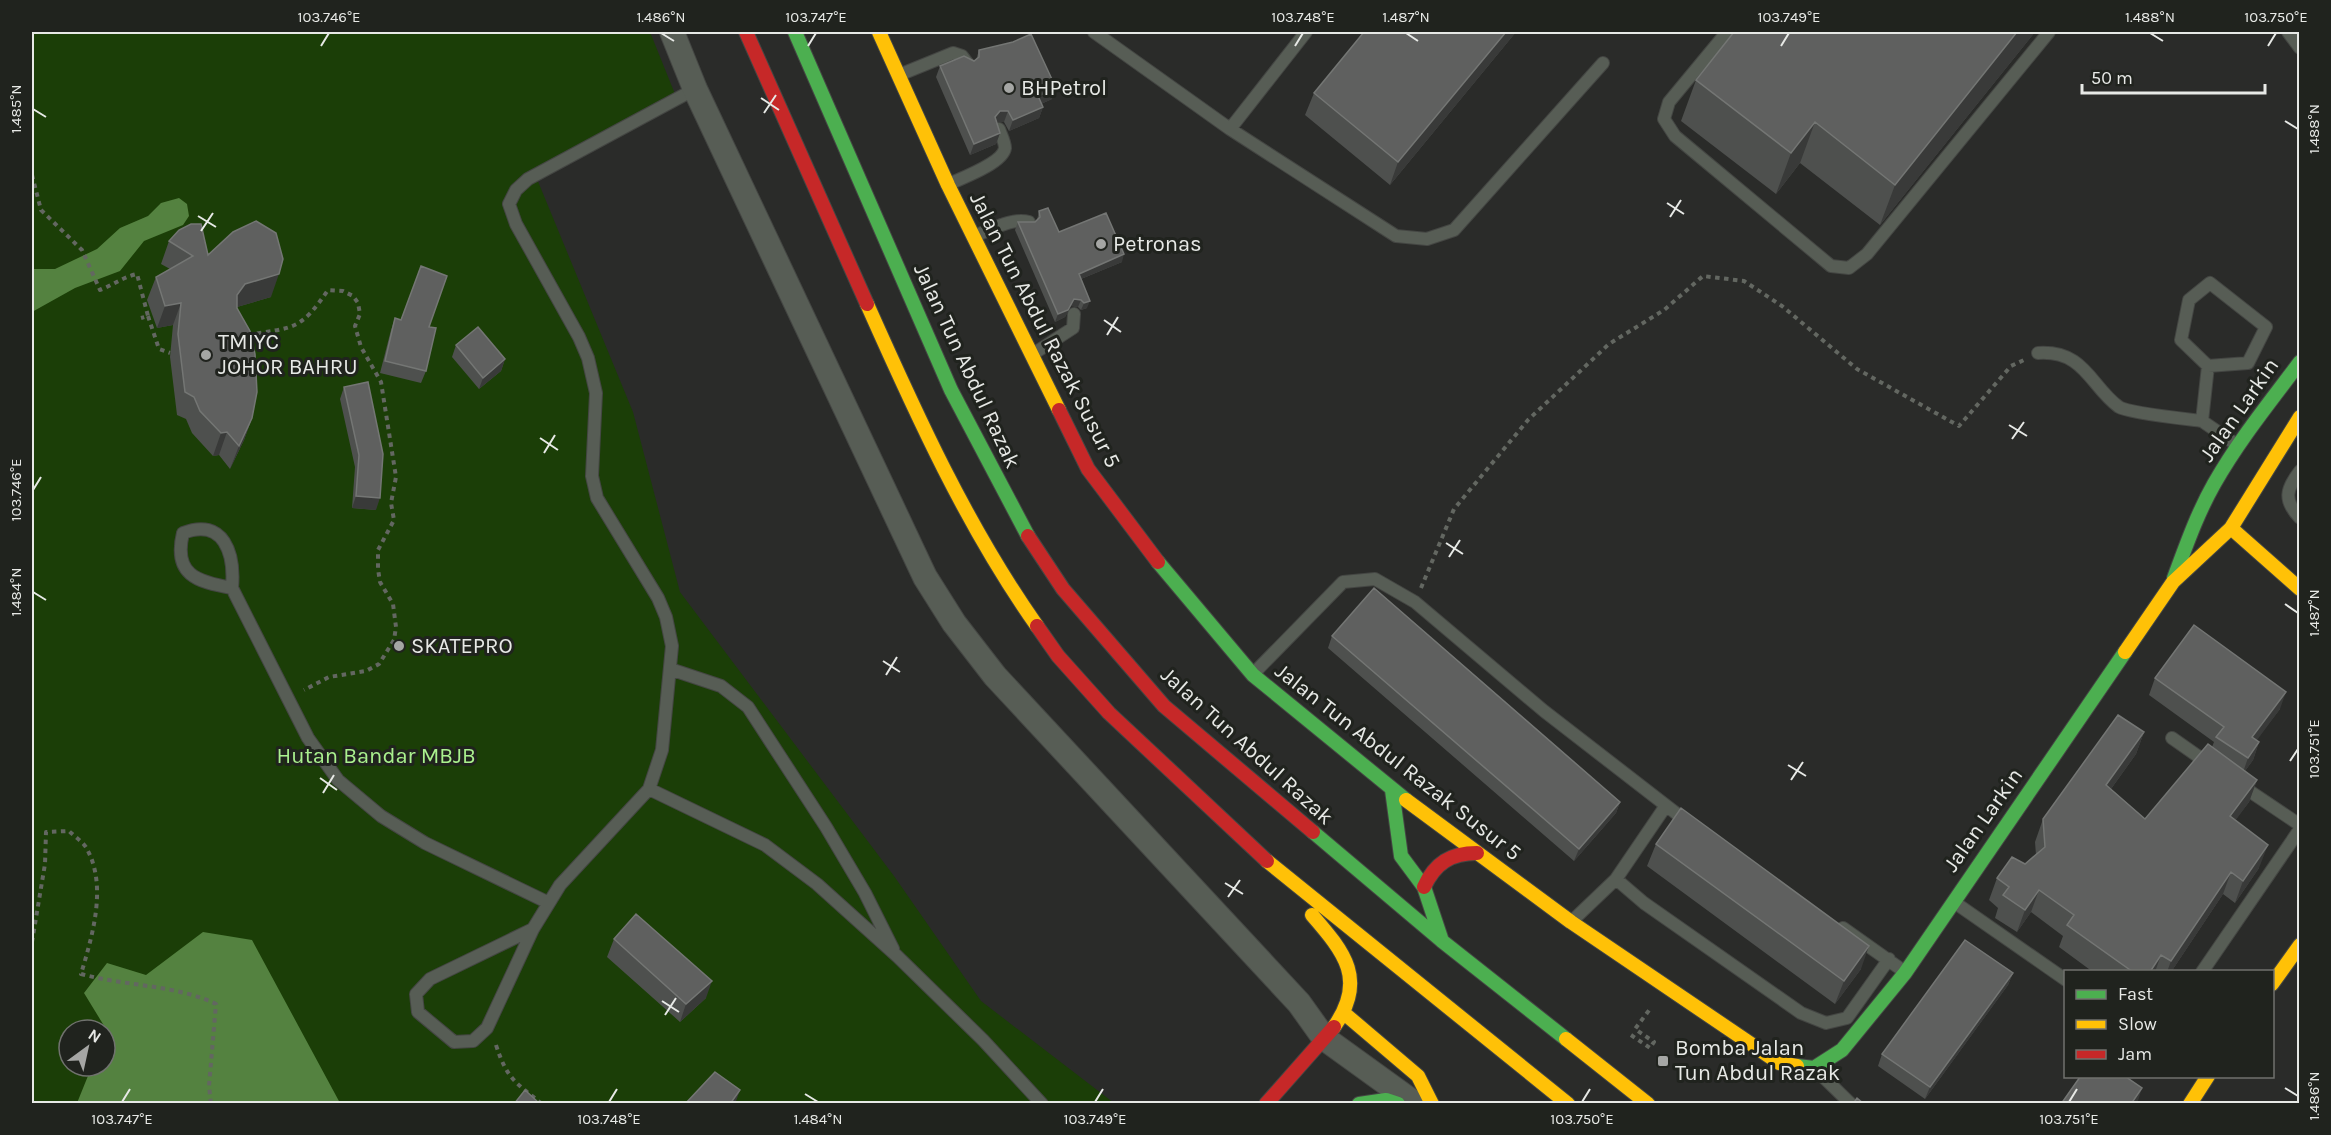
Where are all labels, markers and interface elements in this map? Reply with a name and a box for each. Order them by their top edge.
text: 103.746°E [298,8,360,26]
text: 1.486°N [636,8,686,26]
text: 103.747°E [785,8,847,26]
text: 103.748°E [1271,8,1335,26]
text: 1.487°N [1382,8,1430,26]
text: 103.749°E [1757,8,1821,26]
text: 1.488°N [2125,8,2175,26]
text: 103.750°E [2244,8,2308,26]
scale bar [2082,57,2265,95]
text: 50 m [2091,67,2133,89]
place label: BHPetrol [1021,75,1107,101]
marker: BHPetrol [1002,81,1016,95]
text: 1.485°N [7,84,25,134]
text: 1.488°N [2305,104,2323,154]
street label: Jalan Tun Abdul Razak Susur 5 [964,188,1126,472]
place label: Petronas [1113,231,1202,257]
marker: Petronas [1094,237,1108,251]
street label: Jalan Tun Abdul Razak [908,259,1026,473]
place label: TMIYC JOHOR BAHRU [218,329,358,380]
marker: TMIYC JOHOR BAHRU [199,348,213,362]
street label: Jalan Larkin [2194,353,2284,467]
text: 103.746°E [7,459,25,521]
text: 1.484°N [7,568,25,616]
text: 1.487°N [2305,589,2323,637]
place label: SKATEPRO [411,633,513,659]
marker: SKATEPRO [392,639,406,653]
street label: Jalan Tun Abdul Razak Susur 5 [1270,658,1526,866]
street label: Jalan Tun Abdul Razak [1155,662,1339,830]
text: 103.751°E [2305,719,2323,779]
park label: Hutan Bandar MBJB [276,743,476,769]
street label: Jalan Larkin [1938,763,2028,877]
legend [2064,970,2274,1078]
text: Fast [2118,983,2153,1005]
text: Slow [2118,1013,2157,1035]
north arrow [57,1018,117,1078]
text: N [85,1025,105,1047]
place label: Bomba Jalan Tun Abdul Razak [1675,1035,1840,1086]
text: Jam [2118,1043,2152,1065]
marker: Bomba Jalan Tun Abdul Razak [1656,1054,1670,1068]
text: 1.486°N [2305,1071,2323,1121]
text: 103.747°E [91,1110,153,1128]
text: 103.748°E [577,1110,641,1128]
text: 1.484°N [794,1110,842,1128]
text: 103.749°E [1063,1110,1127,1128]
text: 103.750°E [1550,1110,1614,1128]
text: 103.751°E [2039,1110,2099,1128]

